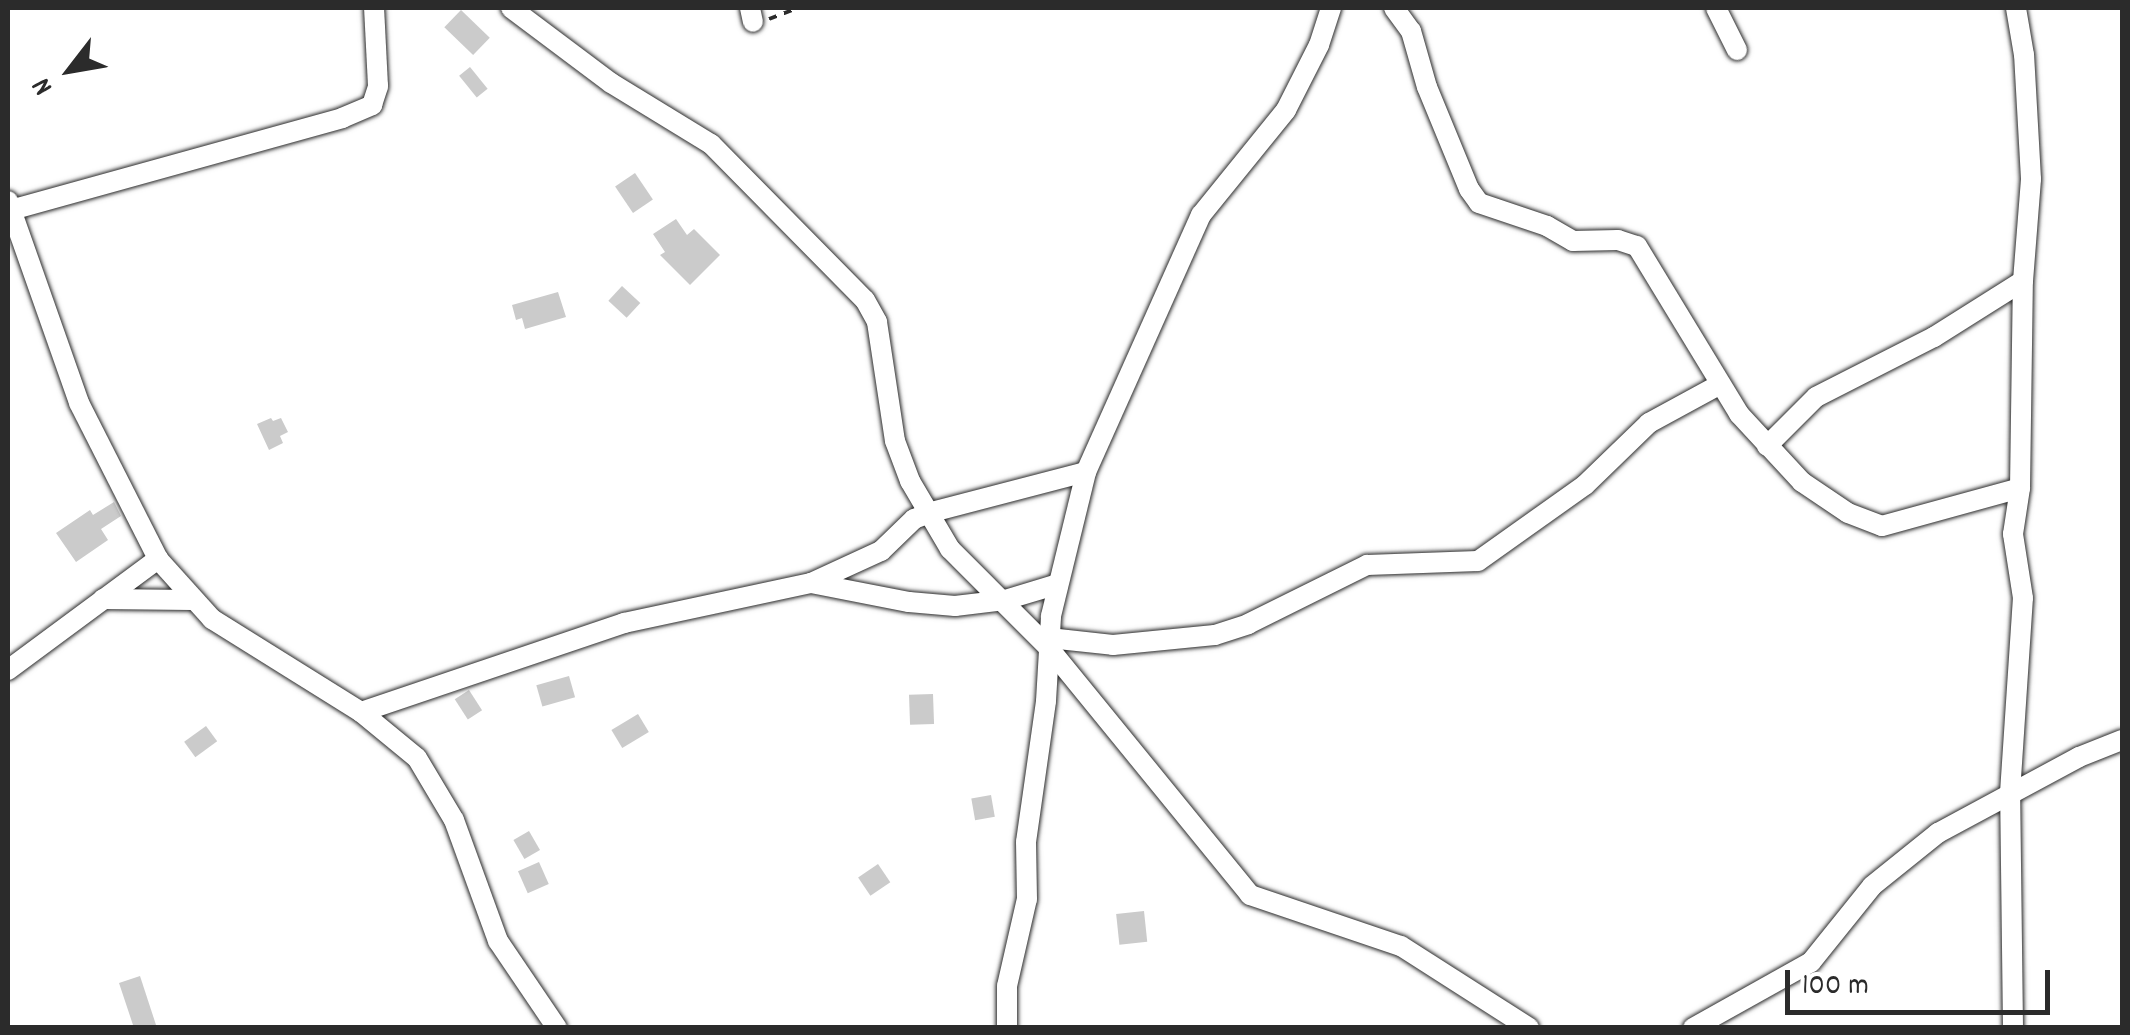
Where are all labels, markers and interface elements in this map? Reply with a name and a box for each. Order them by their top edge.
north arrow [20,20,120,120]
text: N [24,69,65,102]
scale bar [1790,950,2055,1012]
text: 100 m [1802,966,1869,1009]

